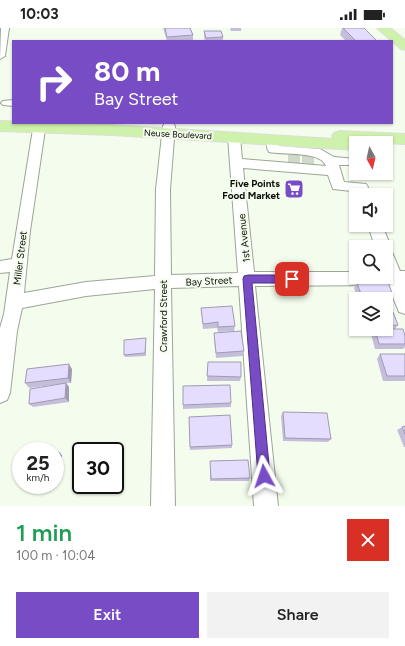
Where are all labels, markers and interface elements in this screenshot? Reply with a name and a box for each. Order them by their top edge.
text: 10:03 [20,5,59,23]
text: 80 m [94,54,160,88]
icon: right [28,56,80,108]
text: Bay Street [94,88,178,110]
street label: Neuse Boulevard [144,127,212,141]
north arrow [349,136,393,180]
map controls [349,136,393,336]
place label: Five Points Food Market [222,177,280,202]
supermarket icon: Five Points Food Market [283,178,305,200]
button: sound [349,188,393,232]
street label: 1st Avenue [235,212,253,263]
street label: Miller Street [10,230,30,286]
button: search [349,240,393,284]
pin [275,262,309,296]
icon: arrive [281,268,303,290]
street label: Bay Street [185,273,233,289]
street label: Crawford Street [157,279,170,352]
button: layers [349,292,393,336]
speed limit sign: 30 [72,442,124,494]
text: 25 [26,451,50,475]
position arrow [243,455,285,497]
text: km/h [27,471,49,484]
text: 1 min [16,518,72,547]
button: close [347,519,389,561]
text: 100 m · 10:04 [16,548,95,563]
button: Exit [16,592,199,638]
button: Share [207,592,389,638]

